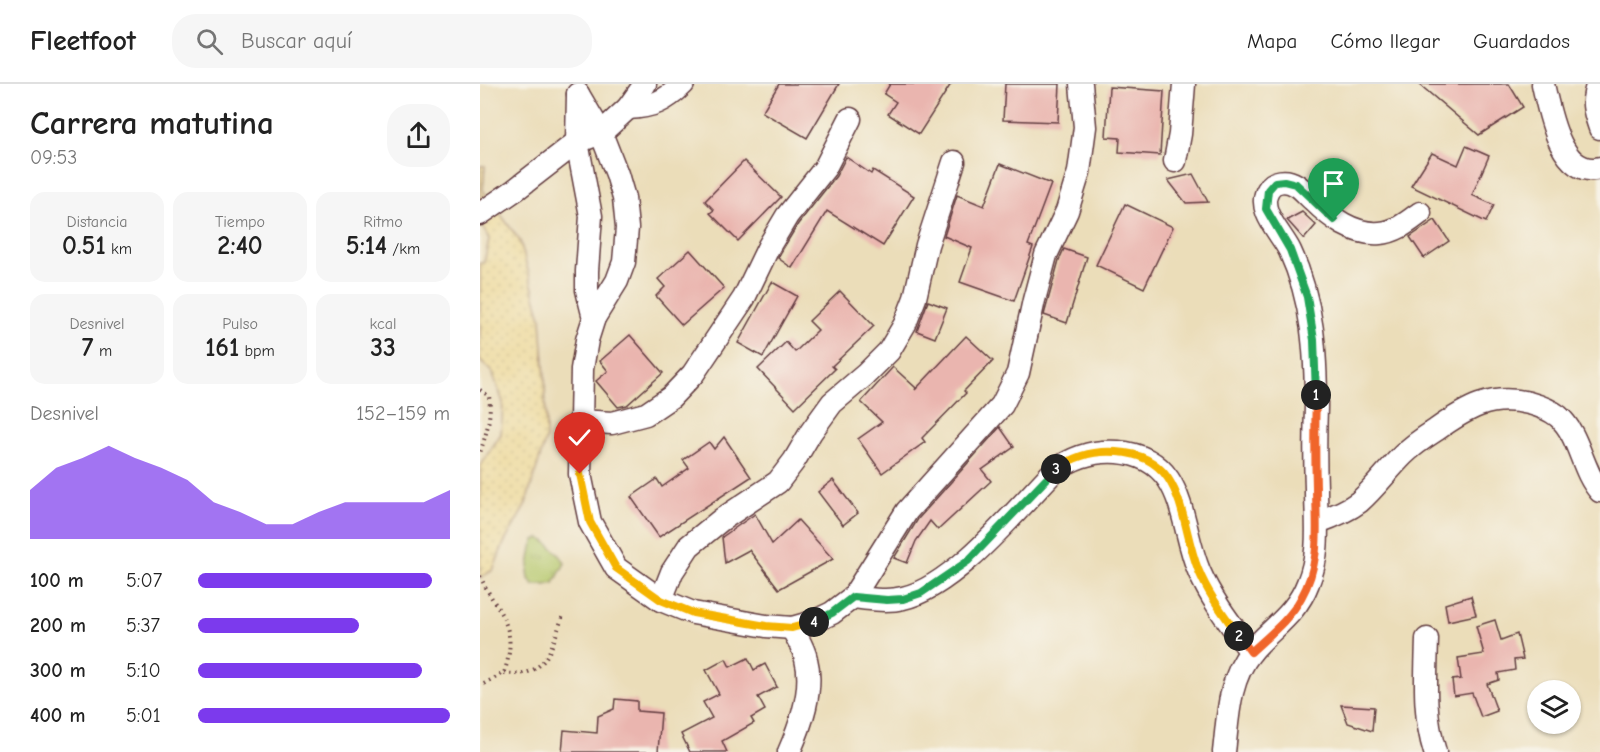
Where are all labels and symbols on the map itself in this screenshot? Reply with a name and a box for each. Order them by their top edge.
pin [1308,158,1359,220]
pin: 1 [1301,380,1331,410]
pin [554,412,605,474]
pin: 3 [1041,454,1071,484]
pin: 4 [799,607,829,637]
pin: 2 [1224,621,1254,651]

